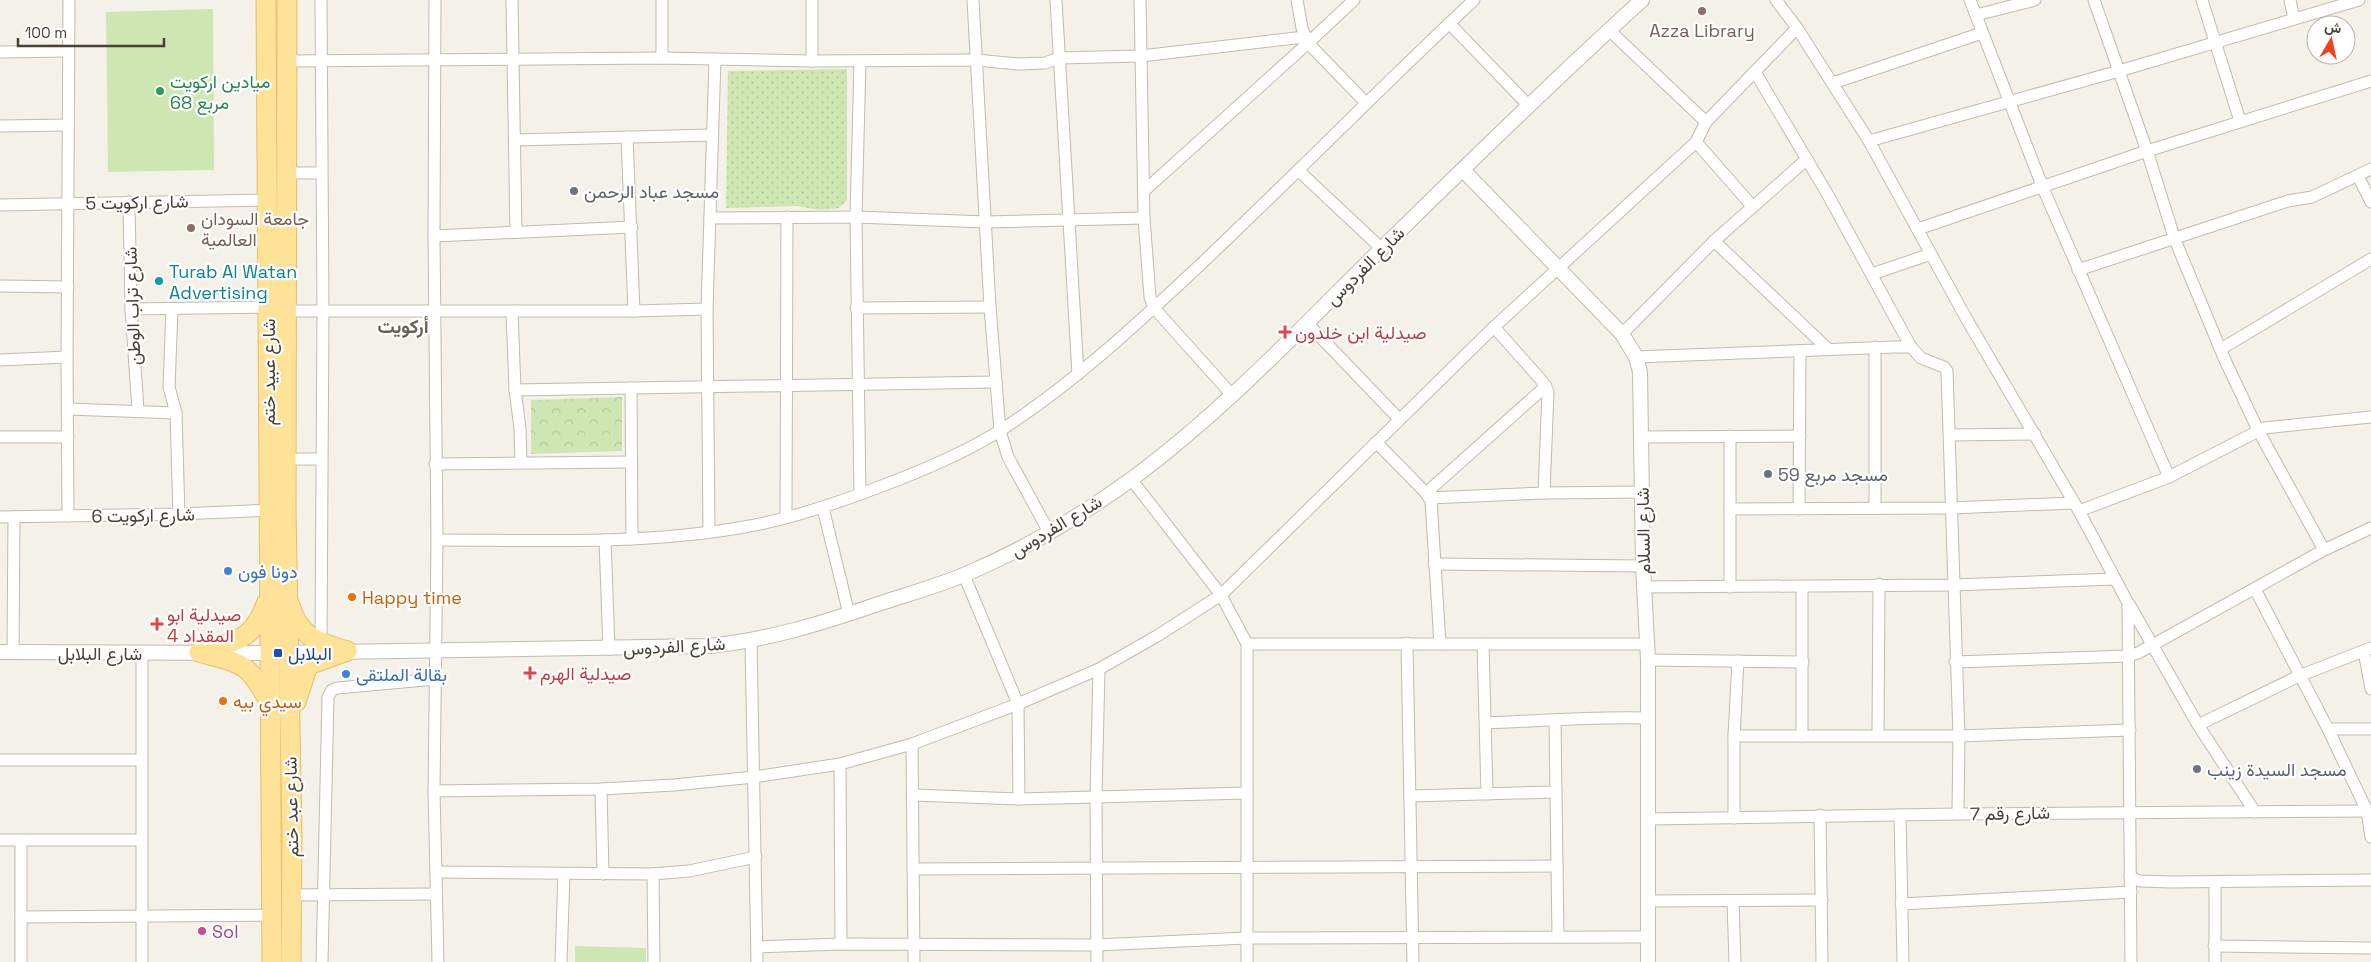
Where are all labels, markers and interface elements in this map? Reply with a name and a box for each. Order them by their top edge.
marker: Azza Library [1696,5,1708,17]
scale bar [18,15,164,47]
north arrow [2306,15,2356,65]
text: ش [2323,17,2343,37]
place label: Azza Library [1649,19,1755,42]
text: 100 m [25,23,67,42]
place label: ميادين اركويت مربع 68 [170,70,270,115]
marker: ميادين اركويت مربع 68 [154,85,166,97]
place label: مسجد عباد الرحمن [584,180,719,203]
marker: مسجد عباد الرحمن [568,185,580,197]
street label: شارع اركويت 5 [85,190,189,215]
place label: جامعة السودان العالمية [201,207,309,251]
marker: جامعة السودان العالمية [185,222,197,234]
street label: شارع الفردوس [1321,222,1410,311]
street label: شارع تراب الوطن [118,246,147,366]
place label: Turab Al Watan Advertising [169,260,297,304]
marker: Turab Al Watan Advertising [153,275,165,287]
district label: أركويت [377,314,429,339]
street label: شارع عبيد ختم [257,318,281,426]
place label: صيدلية ابن خلدون [1295,321,1426,344]
marker: صيدلية ابن خلدون [1279,326,1291,338]
place label: مسجد مربع 59 [1778,463,1888,487]
marker: مسجد مربع 59 [1762,468,1774,480]
street label: شارع السلام [1631,487,1656,575]
street label: شارع الفردوس [1006,490,1106,563]
street label: شارع اركويت 6 [91,503,195,528]
place label: دونا فون [238,560,298,583]
marker: دونا فون [222,565,234,577]
place label: Happy time [362,586,462,609]
marker: Happy time [346,591,358,603]
place label: صيدلية ابو المقداد 4 [167,603,241,647]
marker: صيدلية ابو المقداد 4 [151,618,163,630]
street label: شارع الفردوس [622,632,726,661]
street label: شارع البلابل [58,642,142,666]
place label: البلابل [288,642,332,665]
marker: البلابل [272,647,284,659]
place label: صيدلية الهرم [540,662,631,686]
place label: بقالة الملتقى [356,663,447,686]
marker: صيدلية الهرم [524,667,536,679]
marker: بقالة الملتقى [340,668,352,680]
place label: سيدي بيه [233,690,302,717]
marker: سيدي بيه [217,695,229,707]
street label: شارع عبد ختم [279,757,304,857]
place label: مسجد السيدة زينب [2207,758,2347,781]
marker: مسجد السيدة زينب [2191,763,2203,775]
street label: شارع رقم 7 [1970,801,2050,826]
place label: Sol [212,920,239,943]
marker: Sol [196,925,208,937]

